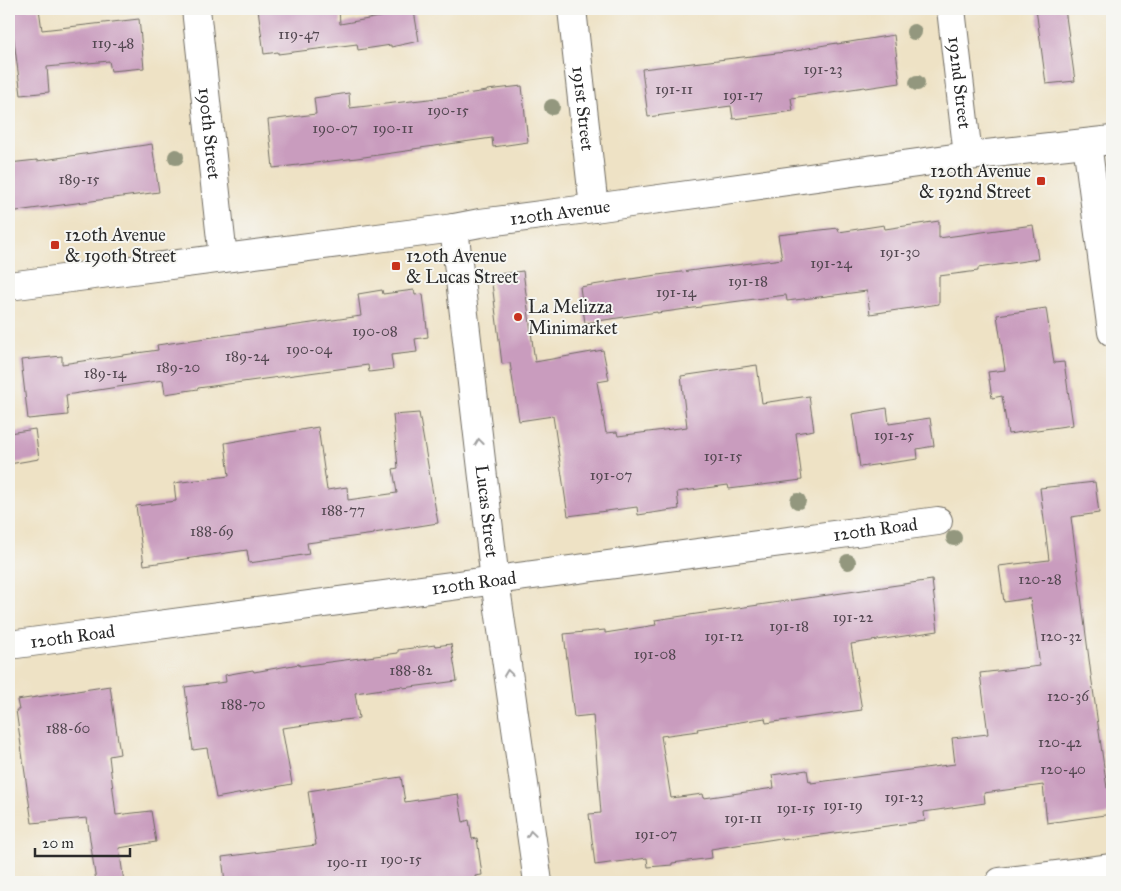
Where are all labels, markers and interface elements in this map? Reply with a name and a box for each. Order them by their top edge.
house number: 119-47 [278,25,320,43]
house number: 119-48 [92,34,134,52]
street label: 192nd Street [943,35,976,131]
house number: 191-23 [803,60,843,78]
street label: 191st Street [567,65,599,153]
house number: 191-11 [655,80,693,98]
street label: 190th Street [194,86,225,181]
house number: 191-17 [723,86,763,104]
house number: 190-15 [427,101,469,119]
house number: 190-07 [312,119,358,137]
house number: 190-11 [373,119,413,137]
place label: 120th Avenue & 192nd Street [919,160,1032,203]
house number: 189-15 [59,170,99,188]
marker: 120th Avenue & 192nd Street [1035,175,1047,187]
street label: 120th Avenue [509,195,612,230]
place label: 120th Avenue & 190th Street [65,224,177,267]
marker: 120th Avenue & 190th Street [49,239,61,251]
house number: 191-30 [880,243,920,261]
place label: 120th Avenue & Lucas Street [406,245,519,288]
house number: 191-24 [810,254,852,272]
marker: 120th Avenue & Lucas Street [390,260,402,272]
house number: 191-18 [728,272,768,290]
house number: 191-14 [656,283,697,301]
place label: La Melizza Minimarket [528,296,618,339]
marker: La Melizza Minimarket [512,311,524,323]
house number: 190-08 [352,322,398,340]
house number: 190-04 [286,340,333,358]
house number: 189-24 [225,347,270,365]
house number: 189-20 [156,358,200,376]
house number: 189-14 [84,364,127,382]
house number: 191-25 [874,426,914,444]
one-way arrow [474,438,485,446]
house number: 191-15 [704,447,742,465]
street label: Lucas Street [471,463,503,559]
house number: 191-07 [590,466,632,484]
house number: 188-77 [321,501,365,519]
street label: 120th Road [832,513,919,546]
house number: 188-69 [190,522,234,540]
street label: 120th Road [430,566,518,599]
house number: 120-28 [1018,570,1062,588]
house number: 191-22 [833,608,874,626]
house number: 191-18 [769,617,809,635]
street label: 120th Road [29,620,116,653]
house number: 191-12 [704,627,744,645]
house number: 120-32 [1040,627,1082,645]
house number: 191-08 [634,645,676,663]
house number: 188-82 [389,661,433,679]
one-way arrow [504,669,514,677]
house number: 120-36 [1047,687,1090,705]
house number: 188-70 [221,695,265,713]
house number: 188-60 [46,719,90,737]
house number: 120-42 [1038,733,1083,751]
house number: 120-40 [1040,760,1086,778]
house number: 191-23 [884,788,924,806]
house number: 191-19 [823,796,863,814]
house number: 191-15 [777,799,815,817]
house number: 191-11 [724,809,762,827]
house number: 191-07 [635,825,677,843]
scale bar [35,826,130,858]
one-way arrow [526,830,537,838]
text: 20 m [42,834,74,852]
house number: 190-15 [380,850,422,868]
house number: 190-11 [327,853,367,871]

